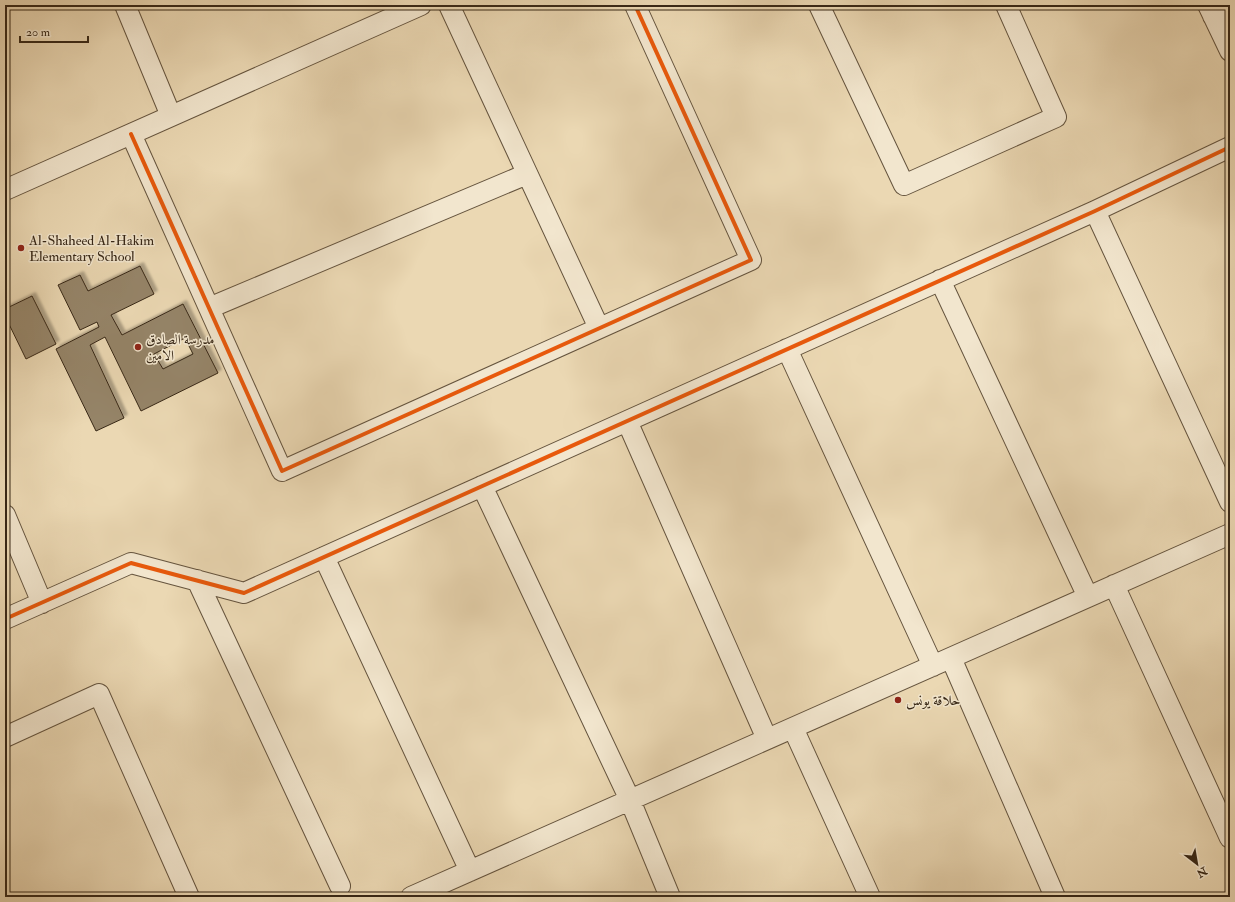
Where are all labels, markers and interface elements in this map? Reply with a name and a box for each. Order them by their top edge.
scale bar [20,18,88,44]
text: 20 m [26,25,51,40]
place label: Al-Shaheed Al-Hakim Elementary School [28,232,154,266]
marker: Al-Shaheed Al-Hakim Elementary School [16,243,26,253]
place label: مدرسة الصادق الامين [146,331,215,364]
marker: مدرسة الصادق الامين [133,342,143,352]
place label: حلاقة يونس [906,692,961,710]
marker: حلاقة يونس [893,695,903,705]
north arrow [1177,844,1217,884]
text: N [1193,864,1210,881]

